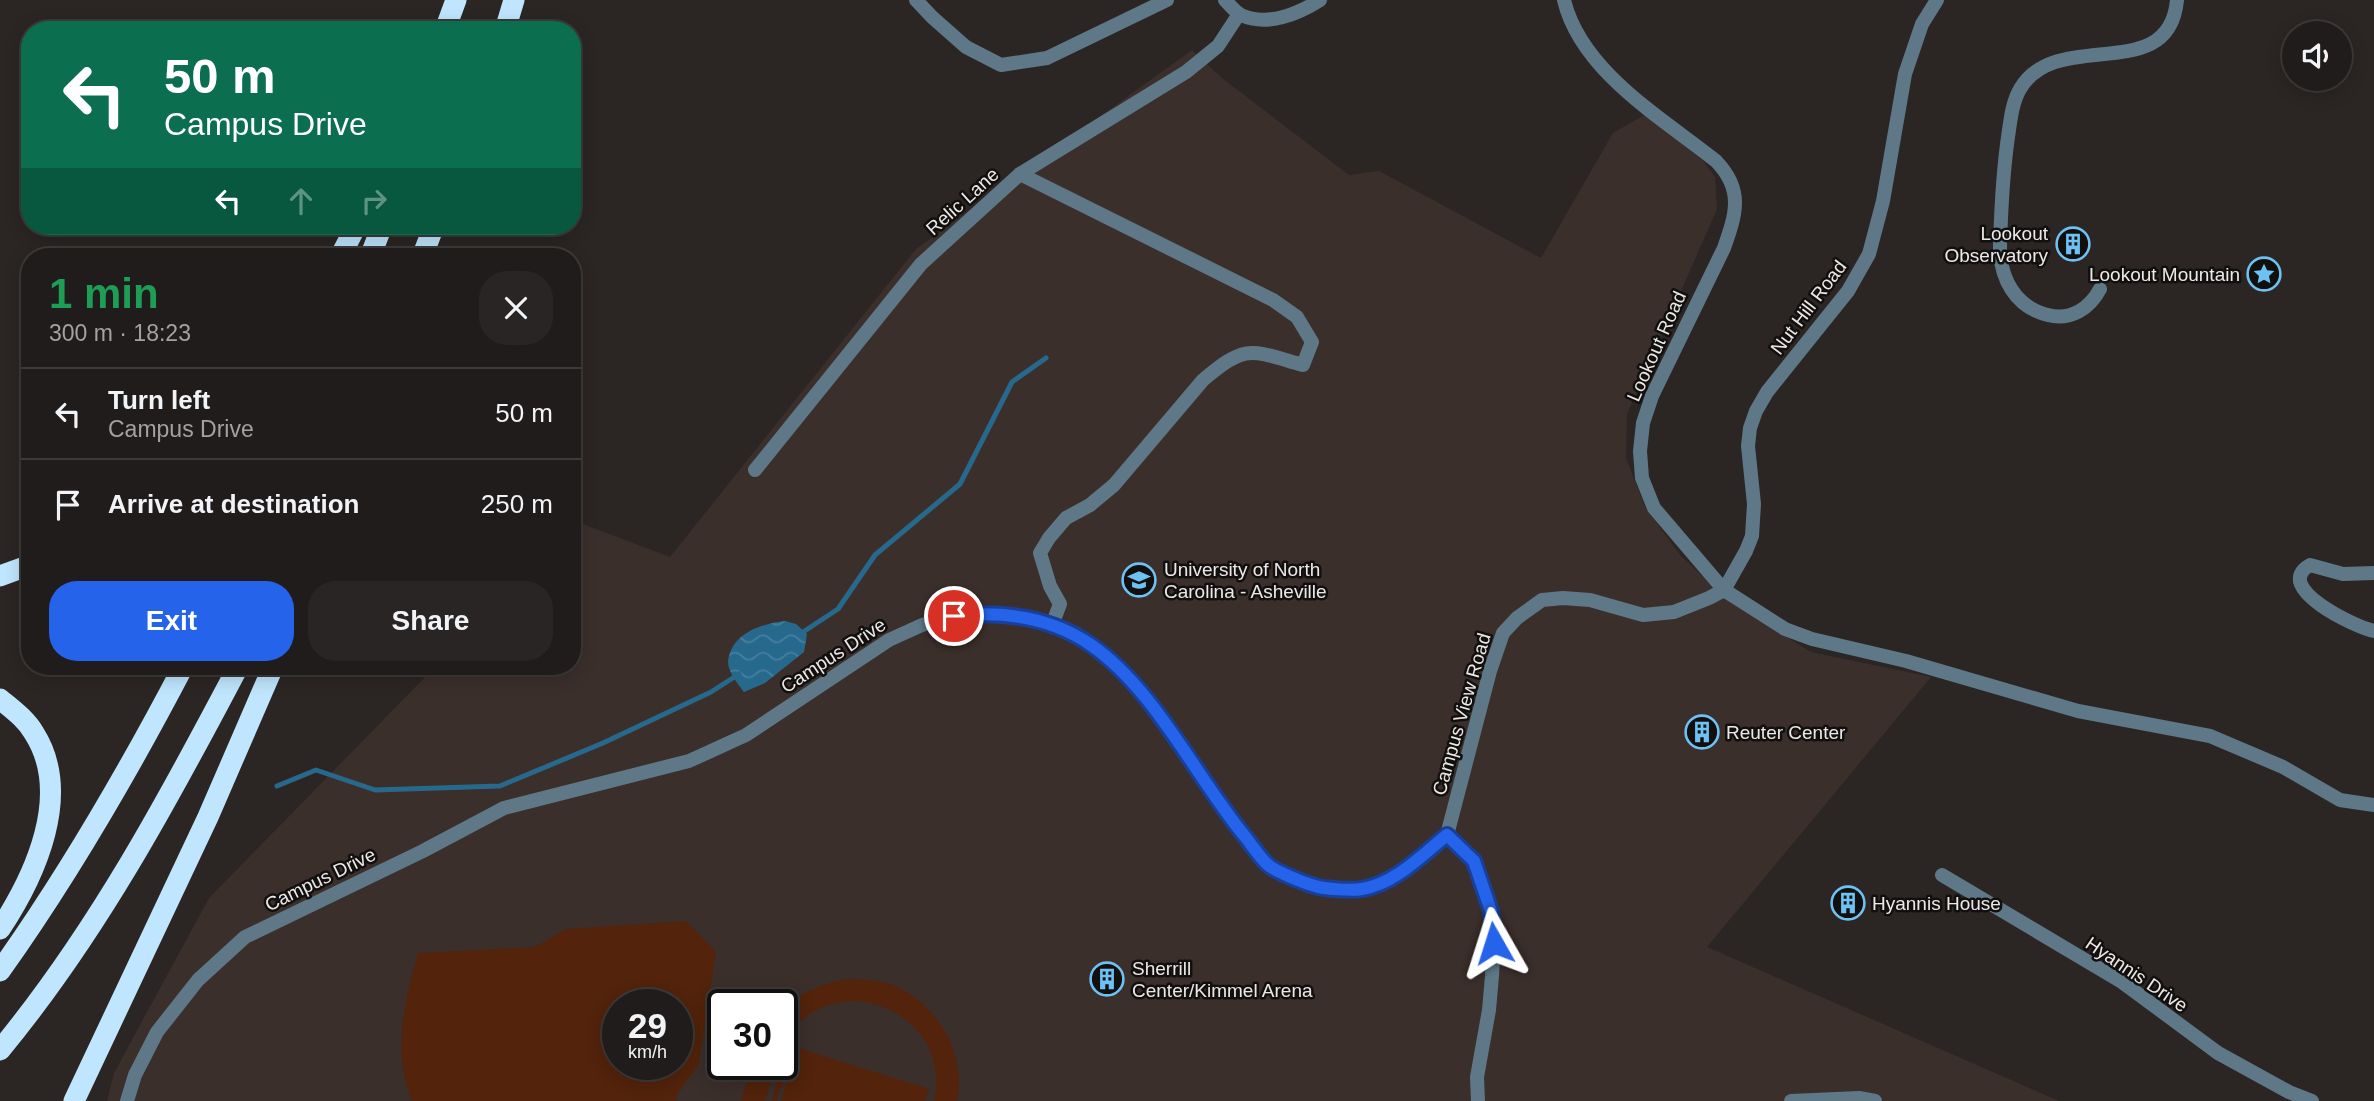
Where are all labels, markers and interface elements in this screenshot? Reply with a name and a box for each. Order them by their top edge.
map controls [2282,21,2352,91]
button: sound [2282,21,2352,91]
icon: left [49,49,140,140]
text: 50 m [164,49,276,103]
text: Campus Drive [164,106,367,142]
street label: Relic Lane [922,164,1003,239]
icon: left [209,182,247,220]
icon: ahead [282,182,320,220]
icon: right [355,182,393,220]
place label: Lookout Observatory [1945,223,2049,266]
building icon: Lookout Observatory [2054,225,2092,263]
place icon: Lookout Mountain [2245,255,2283,293]
street label: Nut Hill Road [1766,256,1850,358]
place label: Lookout Mountain [2089,264,2240,285]
text: 1 min [49,270,159,317]
button: close [479,271,553,345]
street label: Lookout Road [1623,288,1690,405]
text: 300 m · 18:23 [49,320,191,346]
text: Turn left [108,385,210,415]
icon: left [49,395,87,433]
text: 50 m [495,398,553,428]
text: Campus Drive [108,416,254,442]
icon: arrive [49,486,87,524]
text: Arrive at destination [108,489,359,519]
text: 250 m [481,489,553,519]
place label: University of North Carolina - Asheville [1164,559,1327,602]
school or university icon: University of North Carolina - Asheville [1120,561,1158,599]
button: Exit [49,581,294,661]
button: Share [308,581,553,661]
pin [924,586,984,646]
icon: arrive [935,597,973,635]
street label: Campus Drive [777,614,889,697]
street label: Campus View Road [1428,631,1495,798]
building icon: Reuter Center [1683,713,1721,751]
place label: Reuter Center [1726,722,1846,743]
street label: Campus Drive [262,844,379,915]
building icon: Hyannis House [1829,884,1867,922]
place label: Hyannis House [1872,893,2001,914]
position arrow [1457,906,1531,980]
street label: Hyannis Drive [2082,933,2192,1016]
place label: Sherrill Center/Kimmel Arena [1132,958,1313,1001]
building icon: Sherrill Center/Kimmel Arena [1088,960,1126,998]
speed limit sign: 30 [707,989,798,1080]
text: 29 [628,1006,667,1045]
text: km/h [628,1042,667,1062]

